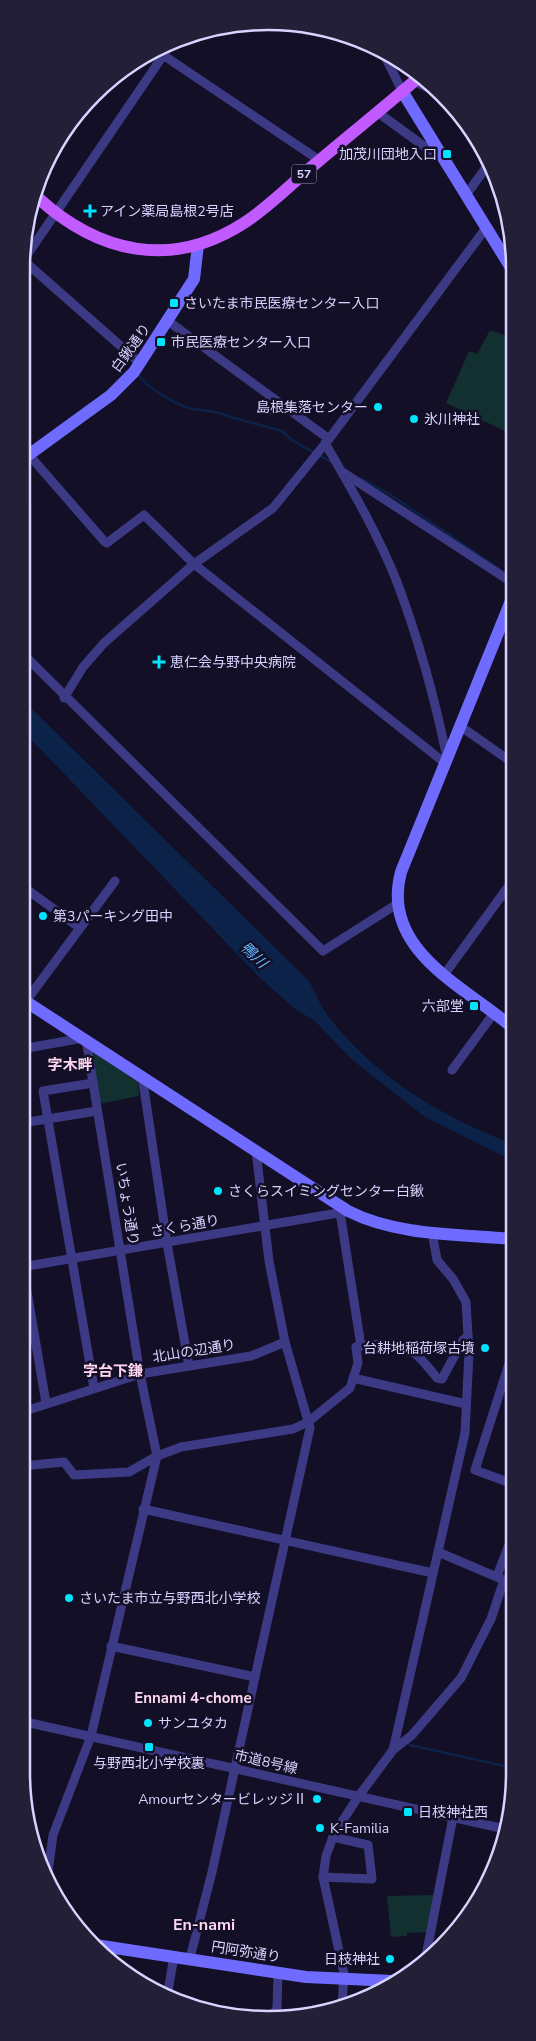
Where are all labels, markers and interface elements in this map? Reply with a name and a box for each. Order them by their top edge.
place label: 加茂川団地入口 [339,145,437,164]
marker: 加茂川団地入口 [441,148,453,160]
road number: 57 [292,164,316,183]
place label: アイン薬局島根2号店 [100,202,234,221]
marker: アイン薬局島根2号店 [84,205,96,217]
place label: さいたま市民医療センター入口 [184,294,380,313]
marker: さいたま市民医療センター入口 [168,297,180,309]
street label: 白鍬通り [107,320,155,376]
place label: 市民医療センター入口 [171,333,311,352]
marker: 市民医療センター入口 [155,336,167,348]
place label: 島根集落センター [256,398,368,417]
marker: 島根集落センター [372,401,384,413]
place label: 氷川神社 [424,410,480,429]
marker: 氷川神社 [408,413,420,425]
place label: 恵仁会与野中央病院 [170,653,296,672]
marker: 恵仁会与野中央病院 [152,655,166,669]
place label: 第3パーキング田中 [53,907,173,926]
marker: 第3パーキング田中 [37,910,49,922]
water label: 鴨川 [236,937,273,974]
place label: 六部堂 [422,997,464,1016]
marker: 六部堂 [468,1000,480,1012]
district label: 字木畔 [47,1055,93,1075]
street label: いちょう通り [111,1161,143,1247]
place label: さくらスイミングセンター白鍬 [228,1182,424,1201]
marker: さくらスイミングセンター白鍬 [212,1185,224,1197]
street label: さくら通り [149,1211,221,1241]
street label: 北山の辺通り [151,1335,237,1367]
place label: 台耕地稲荷塚古墳 [363,1339,475,1358]
marker: 台耕地稲荷塚古墳 [479,1342,491,1354]
district label: 字台下鎌 [83,1361,143,1381]
place label: さいたま市立与野西北小学校 [79,1589,261,1608]
marker: さいたま市立与野西北小学校 [63,1592,75,1604]
district label: Ennami 4-chome [134,1688,252,1708]
place label: サンユタカ [158,1714,228,1733]
marker: サンユタカ [142,1717,154,1729]
marker: 与野西北小学校裏 [143,1741,155,1753]
street label: 市道8号線 [232,1745,300,1779]
place label: 与野西北小学校裏 [93,1754,205,1773]
place label: AmourセンタービレッジⅡ [138,1790,307,1809]
marker: AmourセンタービレッジⅡ [311,1793,323,1805]
place label: 日枝神社西 [418,1803,488,1822]
marker: 日枝神社西 [402,1806,414,1818]
place label: K-Familia [330,1819,389,1838]
marker: K-Familia [314,1822,326,1834]
district label: En-nami [173,1914,235,1936]
street label: 円阿弥通り [210,1937,282,1967]
place label: 日枝神社 [324,1950,380,1969]
marker: 日枝神社 [384,1953,396,1965]

